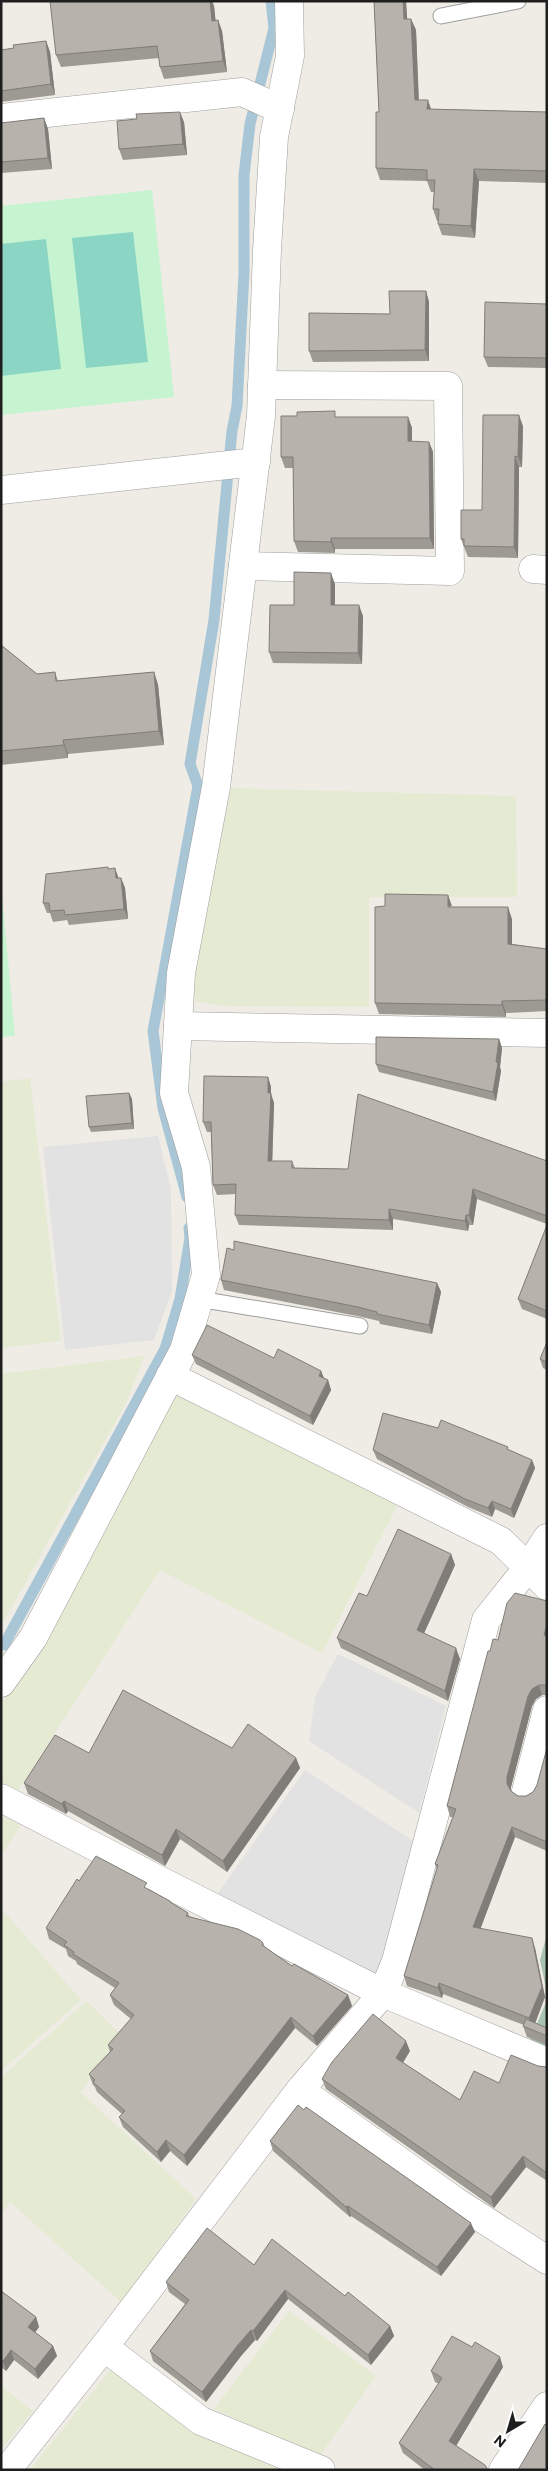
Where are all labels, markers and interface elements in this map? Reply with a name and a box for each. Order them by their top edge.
north arrow [483,2406,533,2456]
text: N [490,2432,509,2452]

